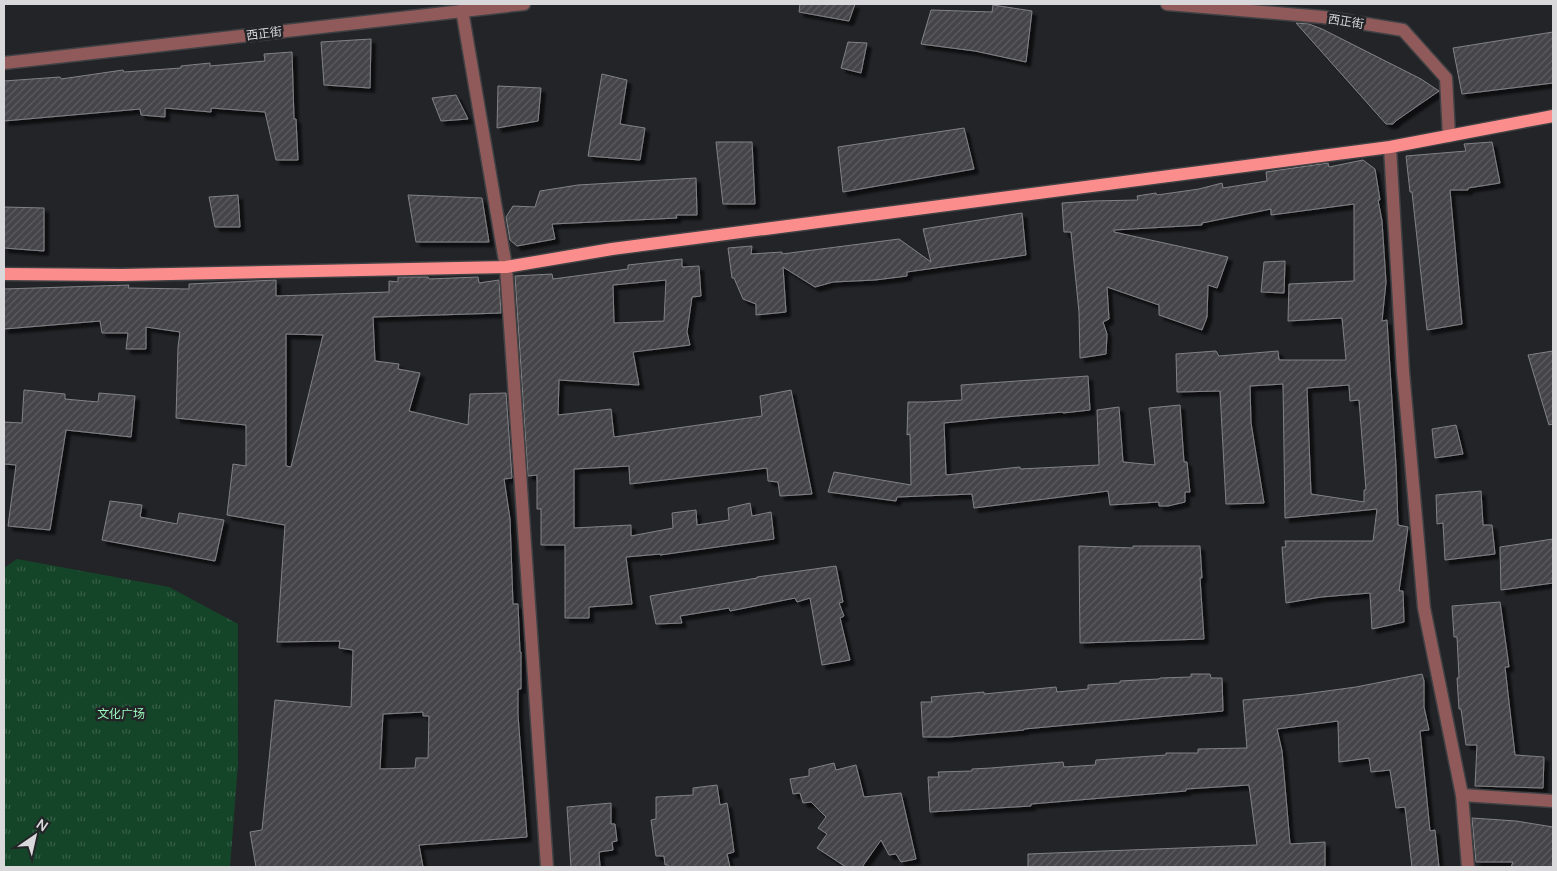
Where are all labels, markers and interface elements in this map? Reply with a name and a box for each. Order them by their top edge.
street label: 西正街 [1327,10,1365,32]
street label: 西正街 [245,22,283,44]
park label: 文化广场 [97,705,145,722]
north arrow [10,811,60,861]
text: N [33,814,52,835]

